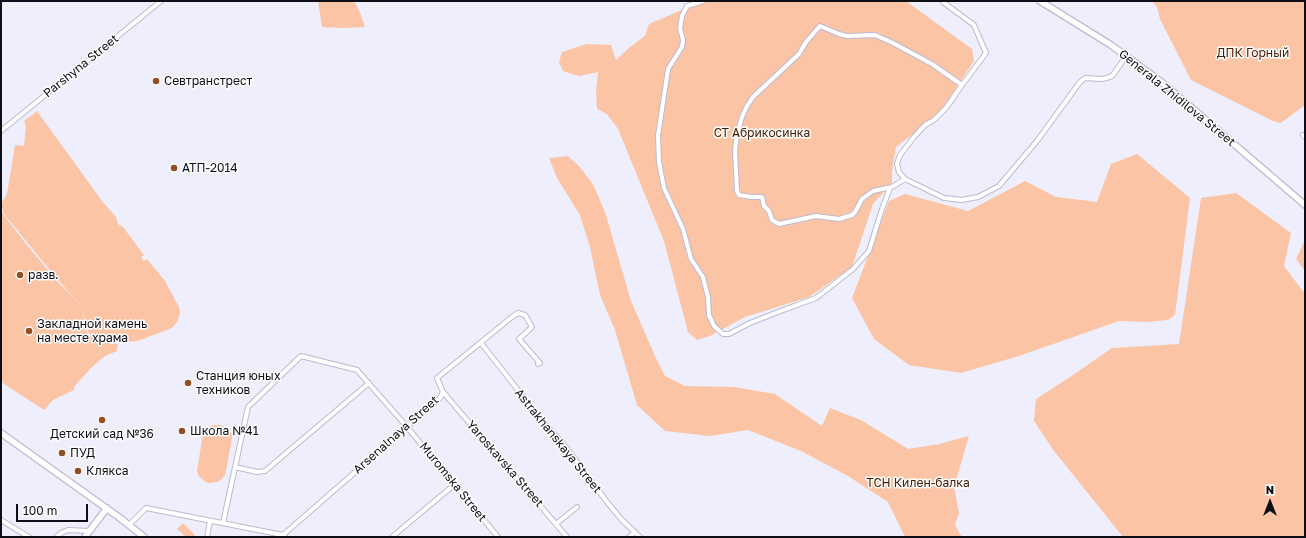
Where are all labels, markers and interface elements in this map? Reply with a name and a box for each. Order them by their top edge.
street label: Parshyna Street [41,31,121,101]
park label: ДПК Горный [1217,46,1289,60]
street label: Generala Zhidilova Street [1116,47,1238,149]
place label: Севтранстрест [164,74,252,88]
marker: Севтранстрест [151,76,161,86]
park label: СТ Абрикосинка [714,126,810,140]
place label: АТП-2014 [182,161,238,175]
marker: АТП-2014 [169,163,179,173]
place label: разв. [28,268,59,282]
marker: разв. [15,270,25,280]
place label: Закладной камень на месте храма [37,317,147,345]
marker: Закладной камень на месте храма [24,326,34,336]
place label: Станция юных техников [196,369,280,397]
marker: Станция юных техников [183,378,193,388]
street label: Astrakhanskaya Street [511,386,605,496]
street label: Arsenalnaya Street [350,393,442,477]
marker: Детский сад №36 [97,415,107,425]
street label: Yaroskavska Street [464,418,546,510]
place label: Школа №41 [190,424,258,438]
marker: Школа №41 [177,426,187,436]
place label: Детский сад №36 [50,427,154,441]
street label: Muromska Street [416,439,490,525]
place label: ПУД [70,446,95,460]
marker: ПУД [57,448,67,458]
place label: Клякса [86,464,128,478]
marker: Клякса [73,466,83,476]
park label: ТСН Килен-балка [866,476,970,490]
north arrow [1250,482,1290,522]
text: N [1266,483,1274,496]
scale bar [18,496,90,522]
text: 100 m [23,503,57,518]

